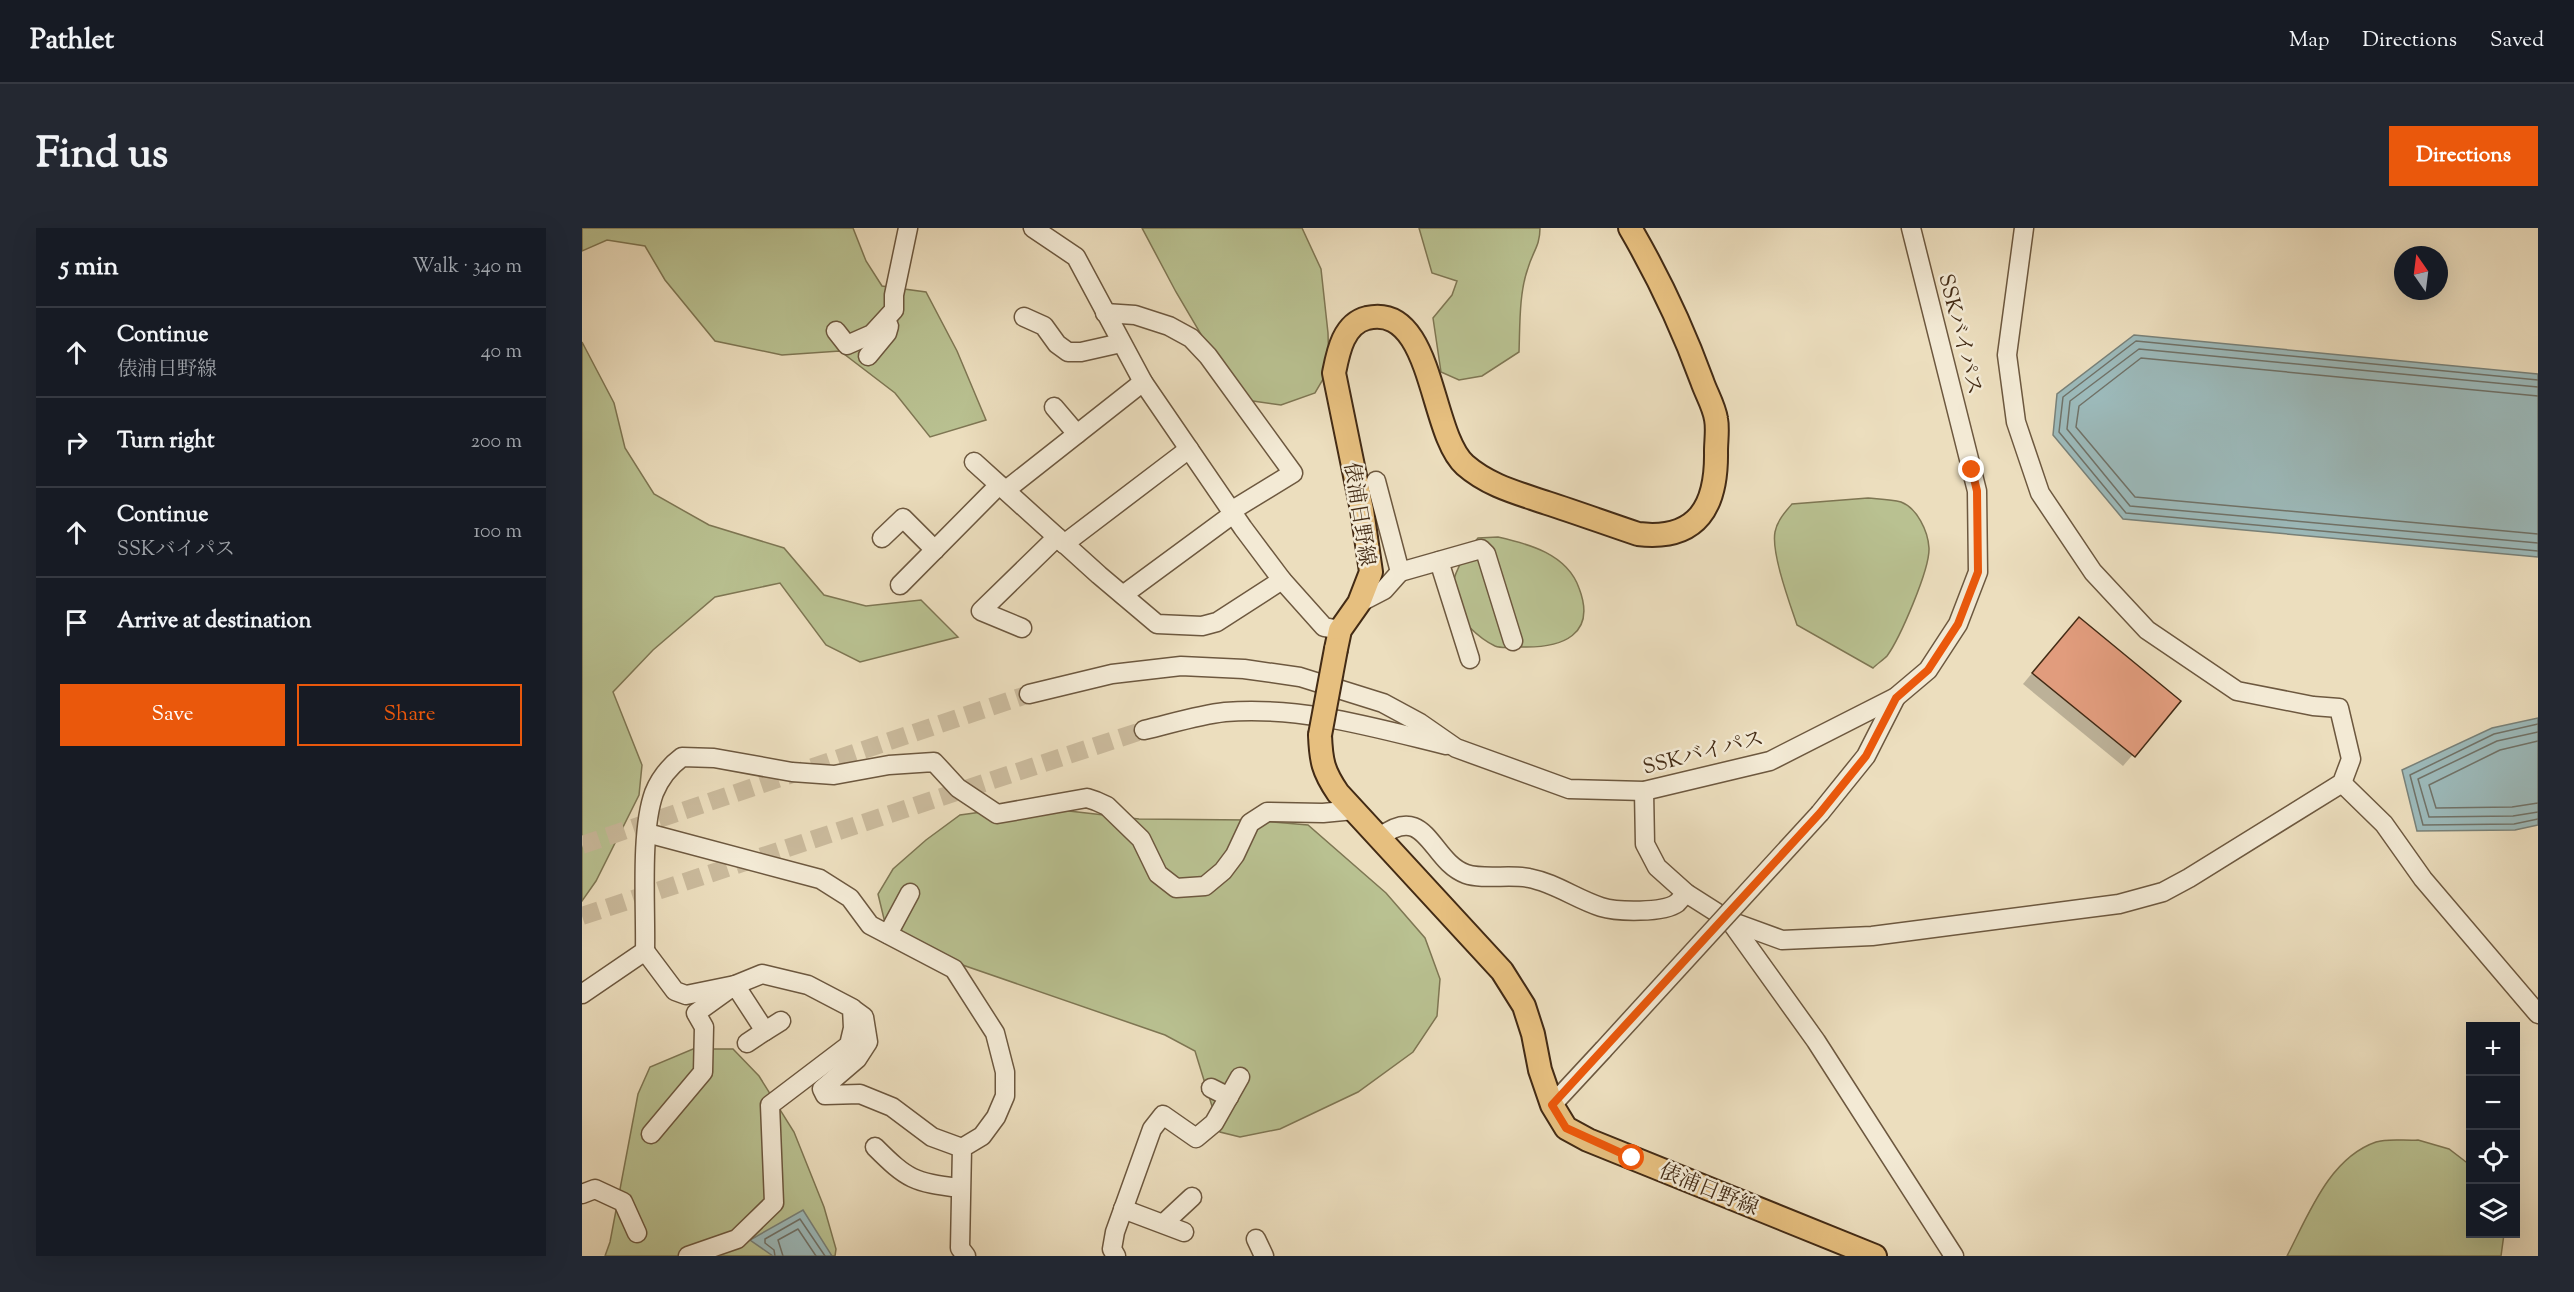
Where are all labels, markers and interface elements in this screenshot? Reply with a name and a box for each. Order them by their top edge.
text: Pathlet [30,21,114,61]
text: Map [2289,26,2329,56]
text: Directions [2362,26,2457,56]
text: Saved [2490,26,2544,56]
text: Find us [36,126,168,186]
button: Directions [2389,126,2538,186]
north arrow [2394,246,2448,300]
text: 5 min [60,249,119,286]
text: Walk · 340 m [412,253,522,282]
street label: SSKバイパス [1930,271,1989,398]
text: Continue [117,320,208,352]
icon: ahead [60,336,93,369]
text: 40 m [481,338,522,367]
text: 俵浦日野線 [117,356,217,385]
icon: right [60,426,93,459]
text: Turn right [117,426,214,458]
text: 200 m [471,428,522,457]
route end [1958,456,1984,482]
street label: 俵浦日野線 [1335,460,1381,569]
text: Continue [117,500,208,532]
icon: ahead [60,516,93,549]
text: 100 m [473,518,522,547]
text: SSKバイパス [117,536,235,565]
icon: arrive [60,606,93,639]
text: Arrive at destination [117,606,312,638]
button: Save [60,684,285,746]
button: Share [297,684,522,746]
street label: SSKバイパス [1640,724,1767,783]
map controls [2466,1022,2520,1238]
button: + [2466,1022,2520,1076]
button: − [2466,1076,2520,1130]
button: locate [2466,1130,2520,1184]
route start [1618,1144,1644,1170]
street label: 俵浦日野線 [1654,1157,1763,1224]
button: layers [2466,1184,2520,1238]

